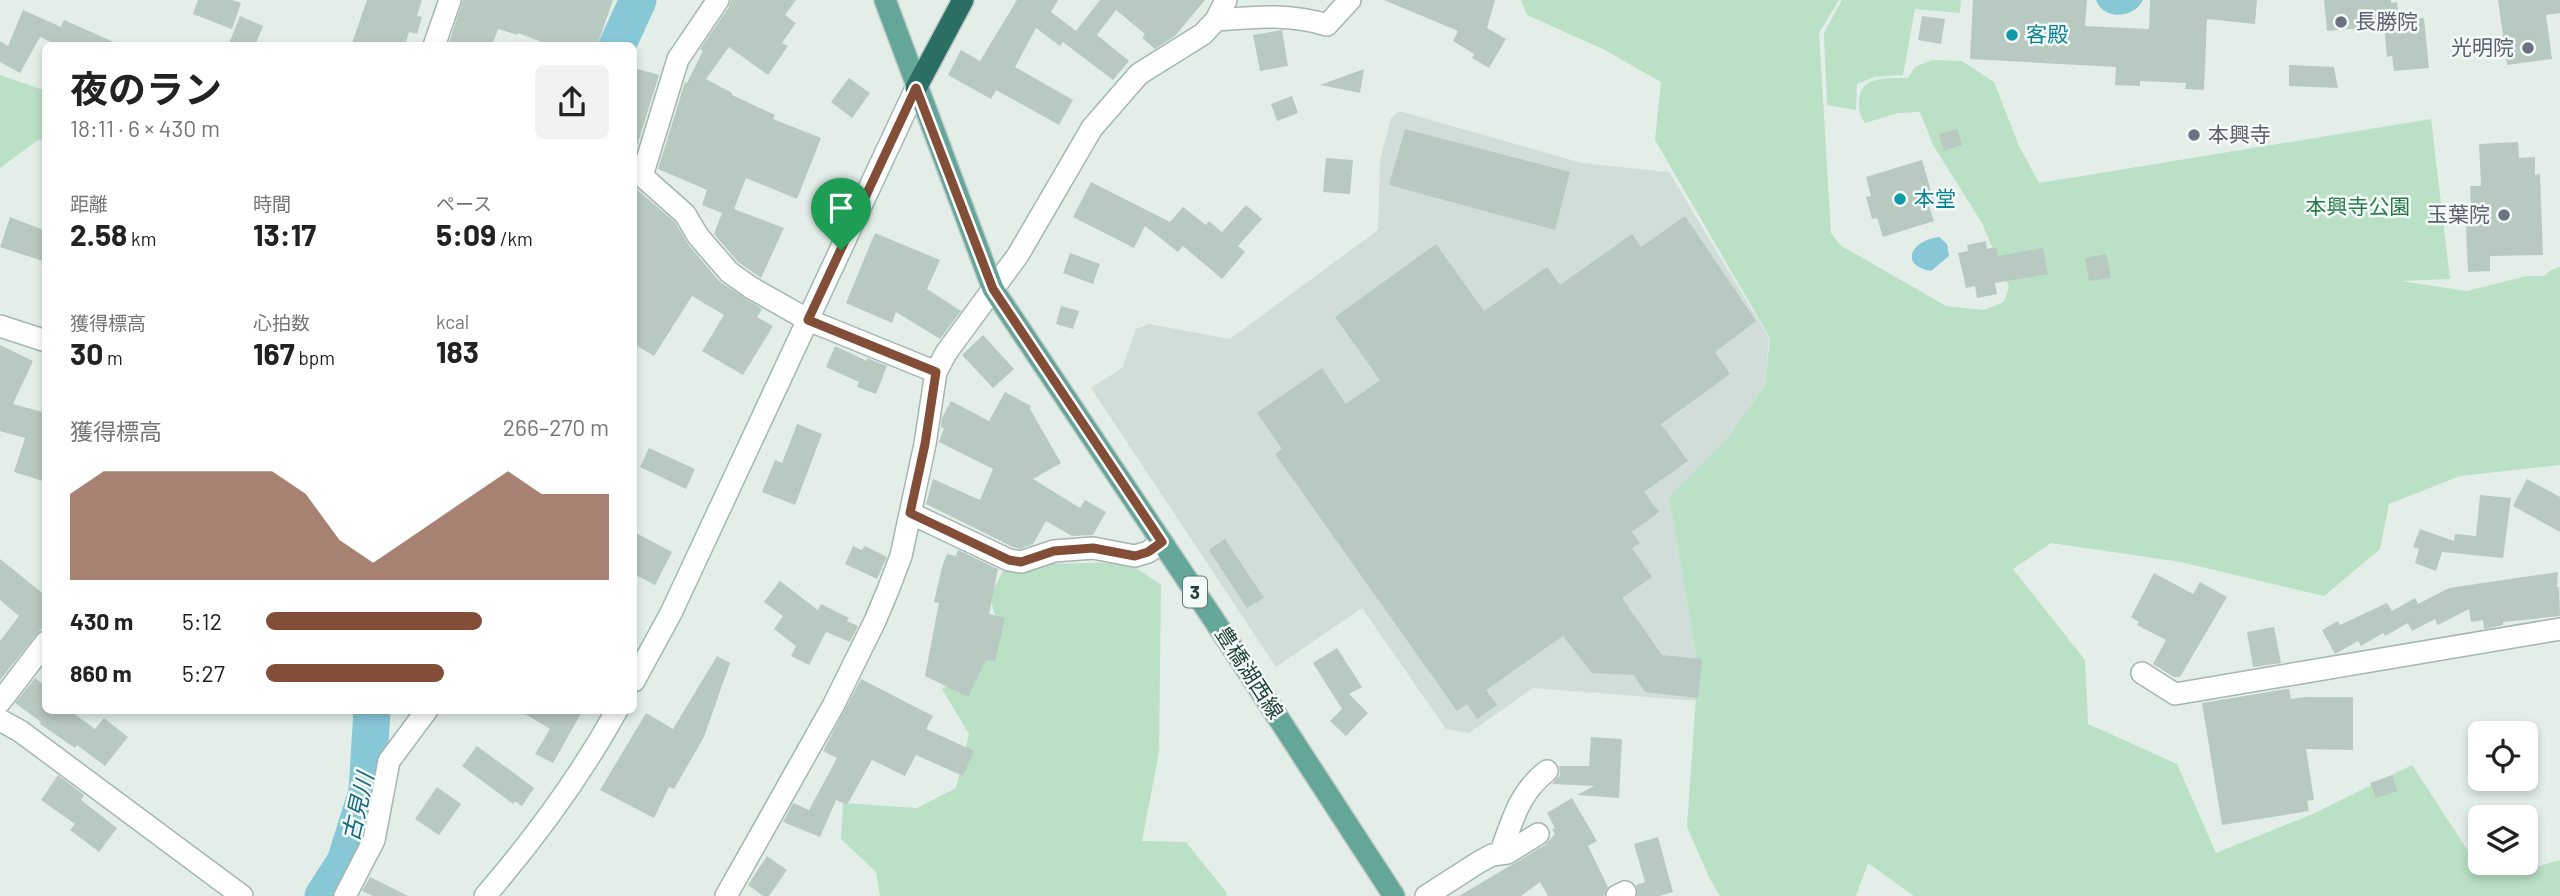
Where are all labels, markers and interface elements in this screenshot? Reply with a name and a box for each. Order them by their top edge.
place label: 長勝院 [2355,8,2418,33]
marker: 長勝院 [2333,14,2349,30]
place label: 客殿 [2026,21,2068,46]
marker: 客殿 [2004,27,2020,43]
place label: 光明院 [2451,34,2514,59]
marker: 光明院 [2520,40,2536,56]
text: 夜のラン [70,65,222,111]
button: share [535,65,609,139]
text: 18:11 · 6 × 430 m [70,114,220,142]
place label: 本興寺 [2208,121,2271,146]
marker: 本興寺 [2186,127,2202,143]
pin [811,178,871,250]
place label: 本堂 [1914,185,1956,210]
icon: arrive [822,189,860,227]
marker: 本堂 [1892,191,1908,207]
text: 距離 [70,192,108,215]
text: 時間 [253,192,291,215]
text: ペース [436,192,492,215]
park label: 本興寺公園 [2306,193,2411,218]
place label: 玉葉院 [2427,201,2490,226]
marker: 玉葉院 [2496,207,2512,223]
text: 2.58 [70,216,127,252]
text: 13:17 [253,216,316,252]
text: 5:09 [436,216,496,252]
text: km [127,227,156,250]
text: /km [496,227,533,250]
text: kcal [436,310,469,333]
text: 獲得標高 [70,311,146,334]
text: 心拍数 [253,311,310,334]
text: 183 [436,333,479,369]
text: 30 [70,335,103,371]
text: 167 [253,335,295,371]
text: m [103,346,123,369]
text: bpm [295,346,335,369]
text: 266–270 m [503,413,609,441]
text: 獲得標高 [70,417,162,445]
road number: 3 [1183,576,1207,608]
text: 430 m [70,607,133,635]
text: 5:12 [182,607,222,635]
street label: 豊橋湖西線 [1211,621,1289,723]
text: 860 m [70,659,132,687]
text: 5:27 [182,659,225,687]
map controls [2468,721,2538,875]
button: locate [2468,721,2538,791]
water label: 古見川 [336,767,379,844]
button: layers [2468,805,2538,875]

